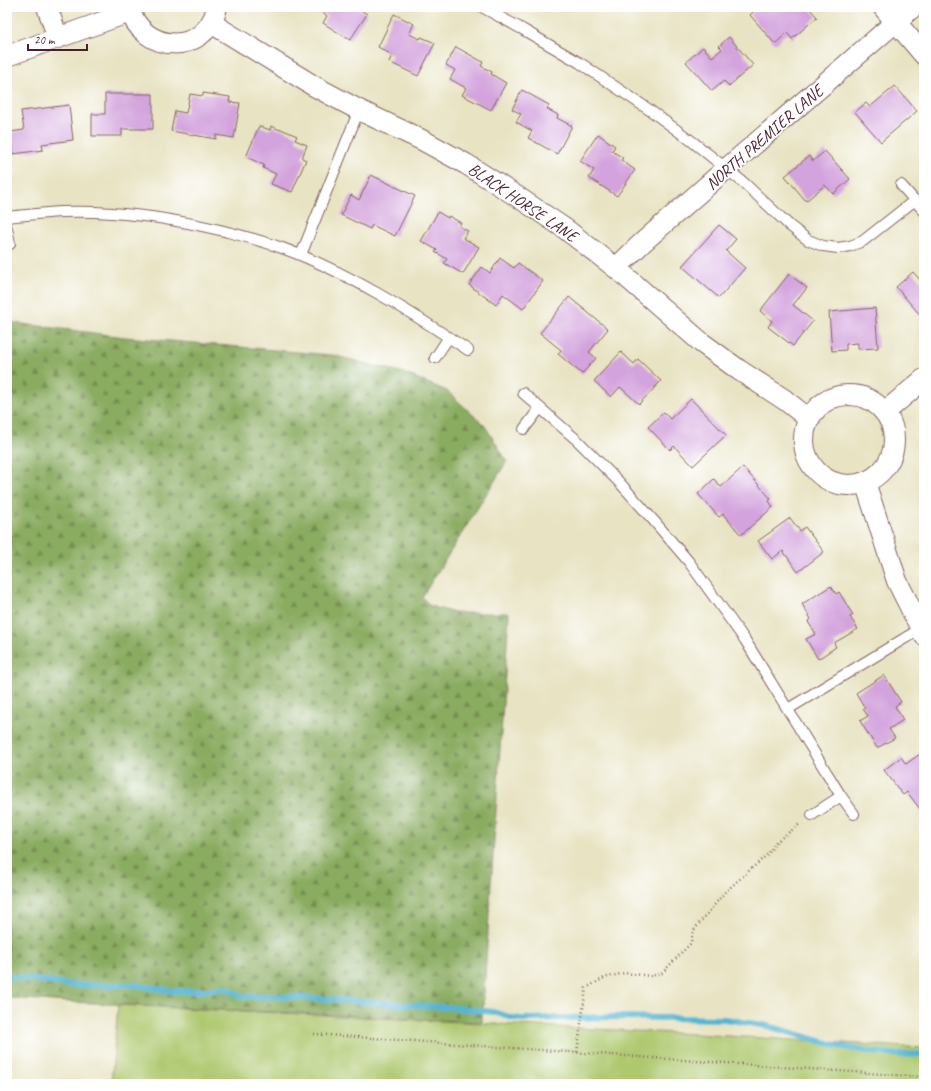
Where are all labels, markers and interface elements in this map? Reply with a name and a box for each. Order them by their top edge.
scale bar [28,26,87,52]
text: 20 m [34,32,56,48]
street label: NORTH PREMIER LANE [701,79,830,194]
street label: BLACK HORSE LANE [464,158,584,248]

